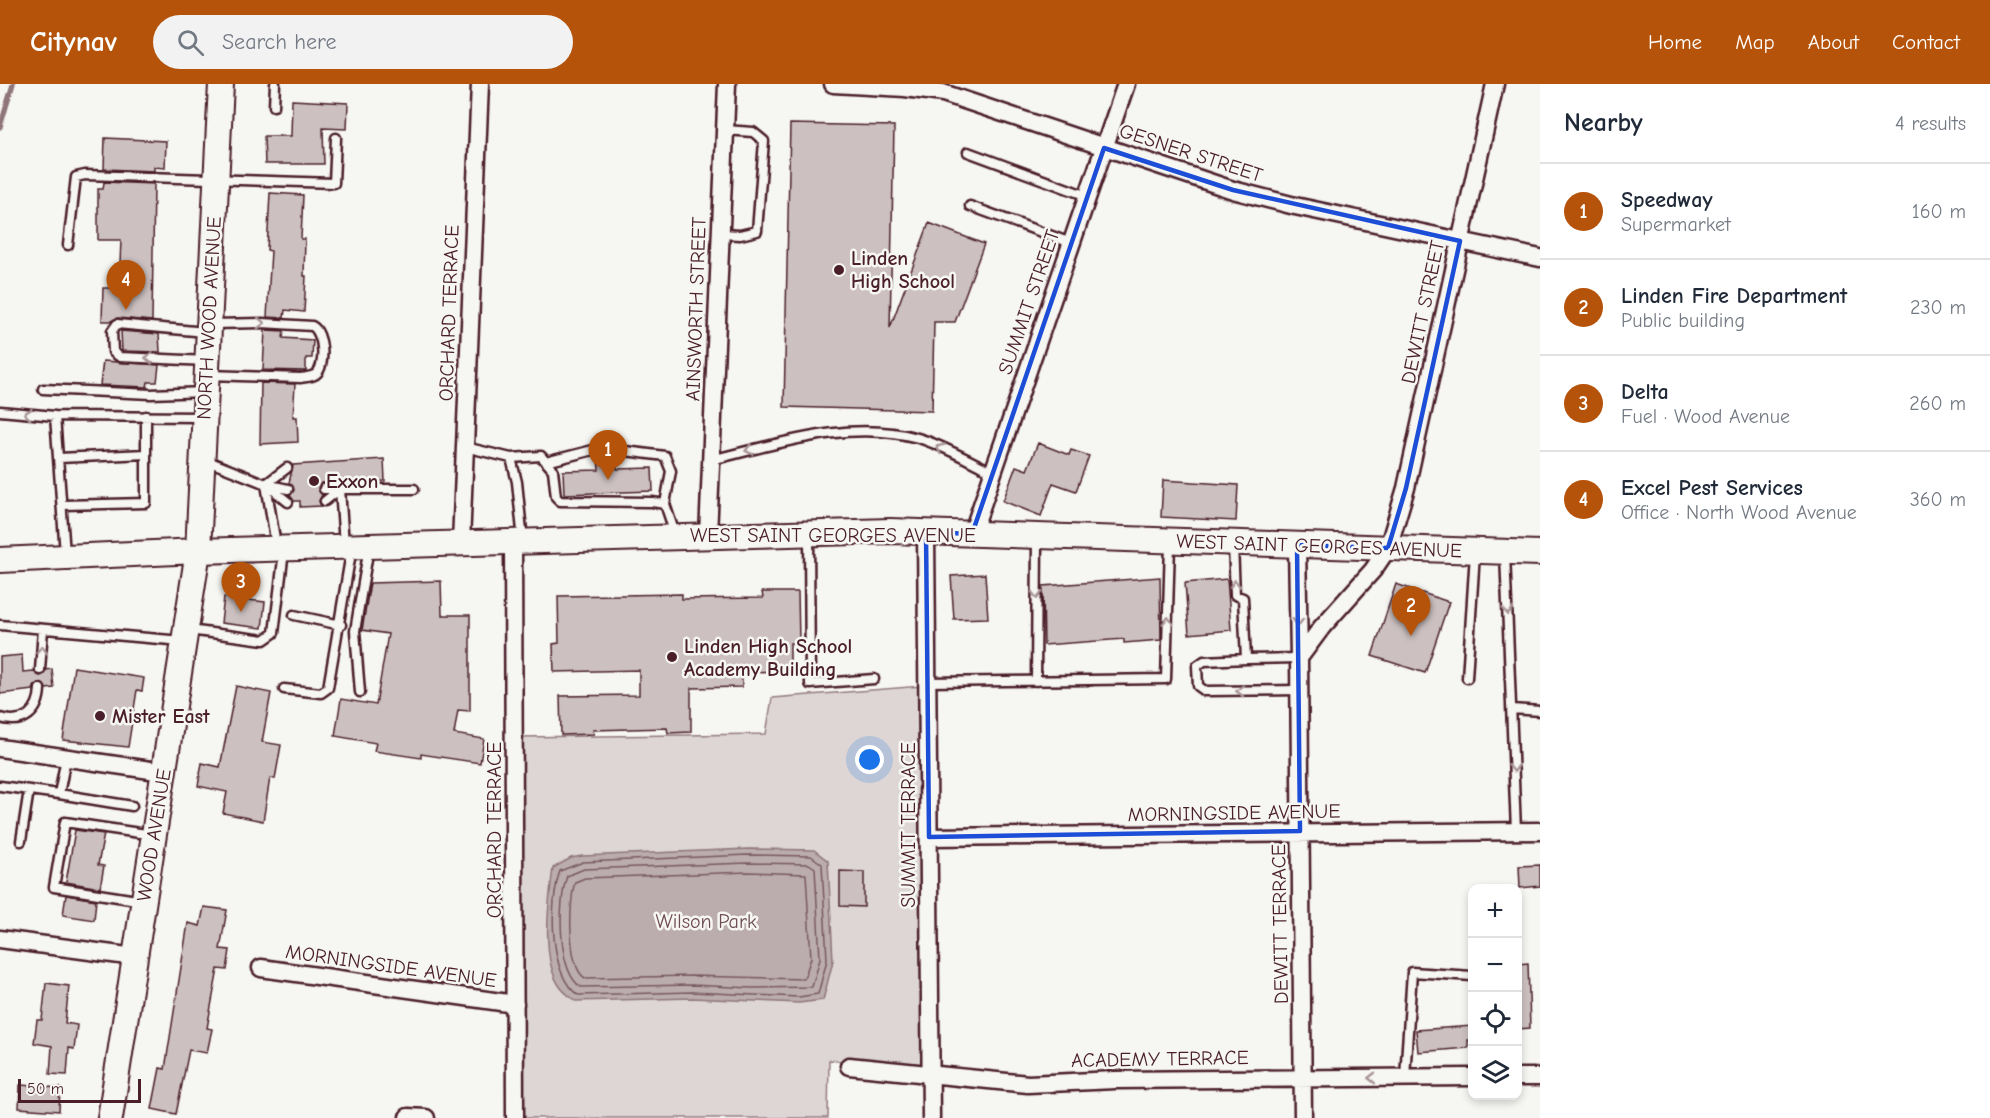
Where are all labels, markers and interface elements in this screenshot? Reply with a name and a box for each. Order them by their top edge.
search box [153,15,573,69]
text: Citynav [30,26,117,58]
icon: search [174,26,207,59]
text: Search here [222,29,336,55]
text: Home [1648,30,1702,54]
text: Map [1735,30,1775,54]
text: About [1808,30,1859,54]
text: Contact [1892,30,1960,54]
text: Nearby [1564,108,1643,138]
text: 4 results [1895,112,1966,135]
street label: GESNER STREET [1116,119,1266,187]
text: Speedway [1621,187,1712,213]
text: 1 [1580,200,1587,223]
text: 160 m [1912,200,1966,223]
text: Supermarket [1621,213,1731,236]
street label: NORTH WOOD AVENUE [192,216,226,420]
street label: AINSWORTH STREET [681,216,711,402]
street label: ORCHARD TERRACE [434,224,464,402]
street label: SUMMIT STREET [993,226,1065,377]
street label: DEWITT STREET [1397,238,1450,386]
place label: Linden High School [851,247,955,293]
pin: 4 [106,260,146,310]
marker: Linden High School [832,263,846,277]
text: Linden Fire Department [1621,283,1847,309]
text: 2 [1579,296,1588,319]
text: 230 m [1910,296,1966,319]
text: Public building [1621,309,1745,332]
one-way arrow [256,317,265,329]
one-way arrow [144,352,153,365]
text: Delta [1621,379,1669,405]
text: 3 [1579,392,1588,415]
text: 260 m [1909,392,1966,415]
text: Fuel · Wood Avenue [1621,405,1790,428]
one-way arrow [23,408,32,421]
pin: 1 [588,430,628,480]
one-way arrow [745,443,755,456]
one-way arrow [935,443,946,455]
place label: Exxon [326,470,378,493]
marker: Exxon [307,474,321,488]
text: Excel Pest Services [1621,475,1803,501]
text: 4 [1579,488,1588,511]
text: 360 m [1910,488,1966,511]
text: Office · North Wood Avenue [1621,501,1857,524]
street label: WEST SAINT GEORGES AVENUE [690,524,976,547]
street label: WEST SAINT GEORGES AVENUE [1176,530,1462,562]
pin: 3 [222,562,260,612]
one-way arrow [1229,579,1241,588]
pin: 2 [1392,586,1430,636]
one-way arrow [1031,590,1043,599]
one-way arrow [1502,606,1515,615]
one-way arrow [1162,616,1174,625]
one-way arrow [1292,618,1305,627]
place label: Linden High School Academy Building [684,635,852,681]
one-way arrow [35,645,48,654]
marker: Linden High School Academy Building [665,650,679,664]
one-way arrow [1236,685,1245,697]
place label: Mister East [112,705,210,728]
marker: Mister East [93,709,107,723]
street label: ORCHARD TERRACE [483,742,506,918]
street label: SUMMIT TERRACE [897,742,920,908]
your location [855,745,884,774]
one-way arrow [1508,763,1520,772]
street label: WOOD AVENUE [132,767,176,903]
street label: MORNINGSIDE AVENUE [1127,800,1341,826]
street label: DEWITT TERRACE [1267,844,1293,1004]
map controls [1468,884,1522,1100]
button: + [1468,884,1522,938]
park label: Wilson Park [655,910,757,933]
button: − [1468,938,1522,992]
street label: MORNINGSIDE AVENUE [284,940,498,992]
button: locate [1468,992,1522,1046]
street label: ACADEMY TERRACE [1071,1046,1249,1072]
button: layers [1468,1046,1522,1100]
one-way arrow [1368,1072,1377,1084]
scale bar [18,1076,141,1104]
text: 50 m [27,1080,64,1098]

